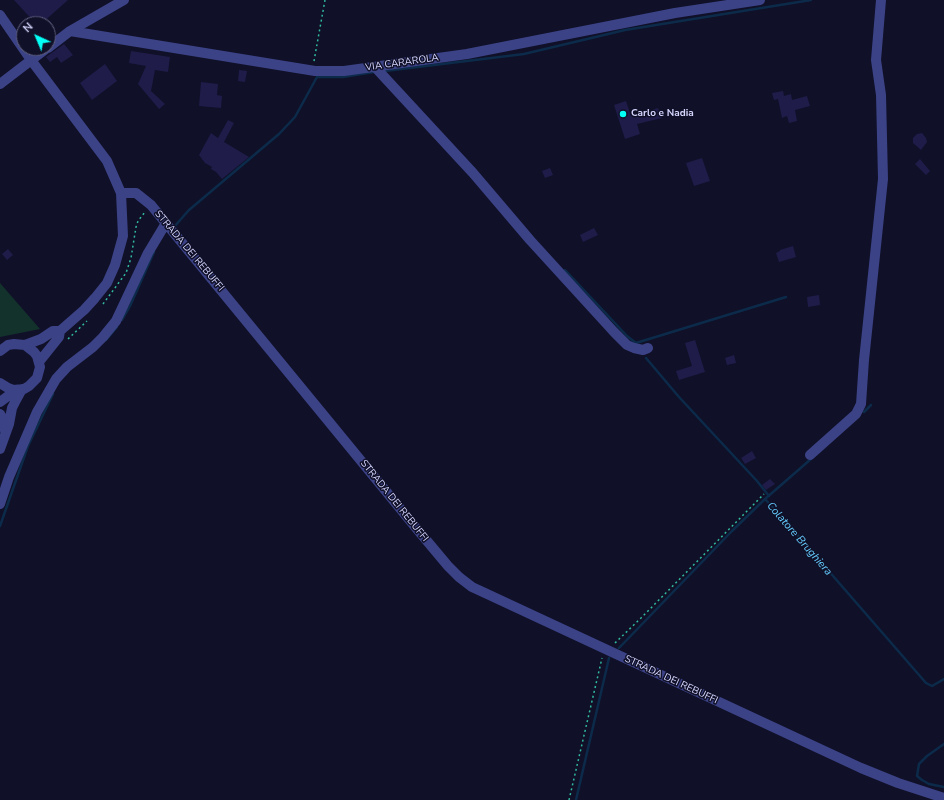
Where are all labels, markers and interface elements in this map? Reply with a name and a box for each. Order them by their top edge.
north arrow [16,16,56,56]
text: N [20,19,36,36]
street label: VIA CARAROLA [365,52,439,74]
place label: Carlo e Nadia [631,108,694,120]
marker: Carlo e Nadia [618,109,628,119]
street label: STRADA DEI REBUFFI [152,208,226,294]
street label: STRADA DEI REBUFFI [357,458,431,544]
water label: Colatore Brughiera [764,500,834,578]
street label: STRADA DEI REBUFFI [622,653,720,707]

